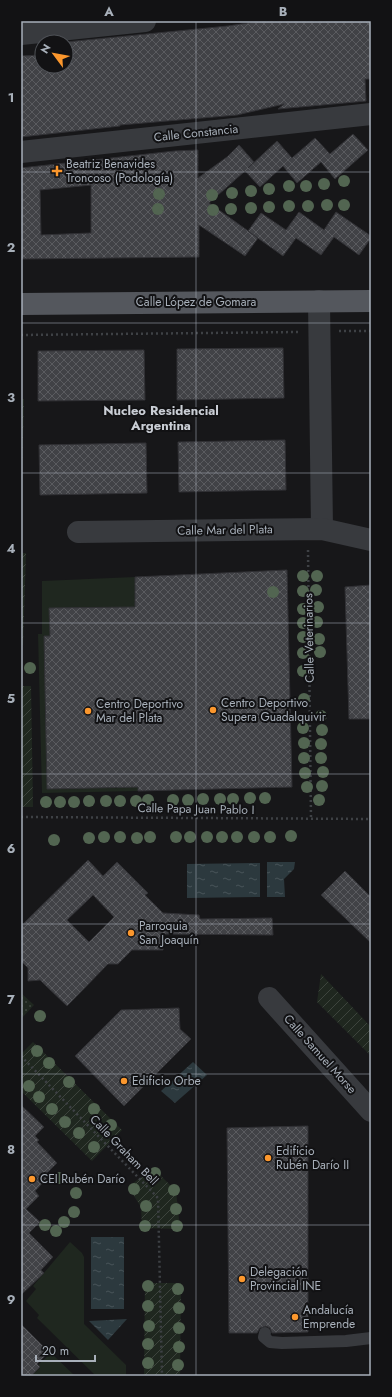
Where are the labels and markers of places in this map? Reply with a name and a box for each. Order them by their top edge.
place label: Beatriz Benavides Troncoso (Podología) [66,155,173,187]
marker: Beatriz Benavides Troncoso (Podología) [51,165,63,177]
place label: Centro Deportivo Supera Guadalquivir [221,694,327,726]
place label: Centro Deportivo Mar del Plata [96,695,184,727]
marker: Centro Deportivo Supera Guadalquivir [208,705,218,715]
marker: Centro Deportivo Mar del Plata [83,706,93,716]
place label: Parroquia San Joaquín [139,917,199,949]
marker: Parroquia San Joaquín [126,928,136,938]
place label: Edificio Orbe [132,1072,201,1090]
marker: Edificio Orbe [119,1076,129,1086]
place label: Edificio Rubén Darío II [276,1142,349,1174]
marker: Edificio Rubén Darío II [263,1153,273,1163]
place label: CEI Rubén Darío [40,1170,125,1188]
marker: CEI Rubén Darío [27,1174,37,1184]
place label: Delegación Provincial INE [250,1263,321,1295]
marker: Delegación Provincial INE [237,1274,247,1284]
place label: Andalucía Emprende [303,1301,355,1333]
marker: Andalucía Emprende [290,1312,300,1322]

